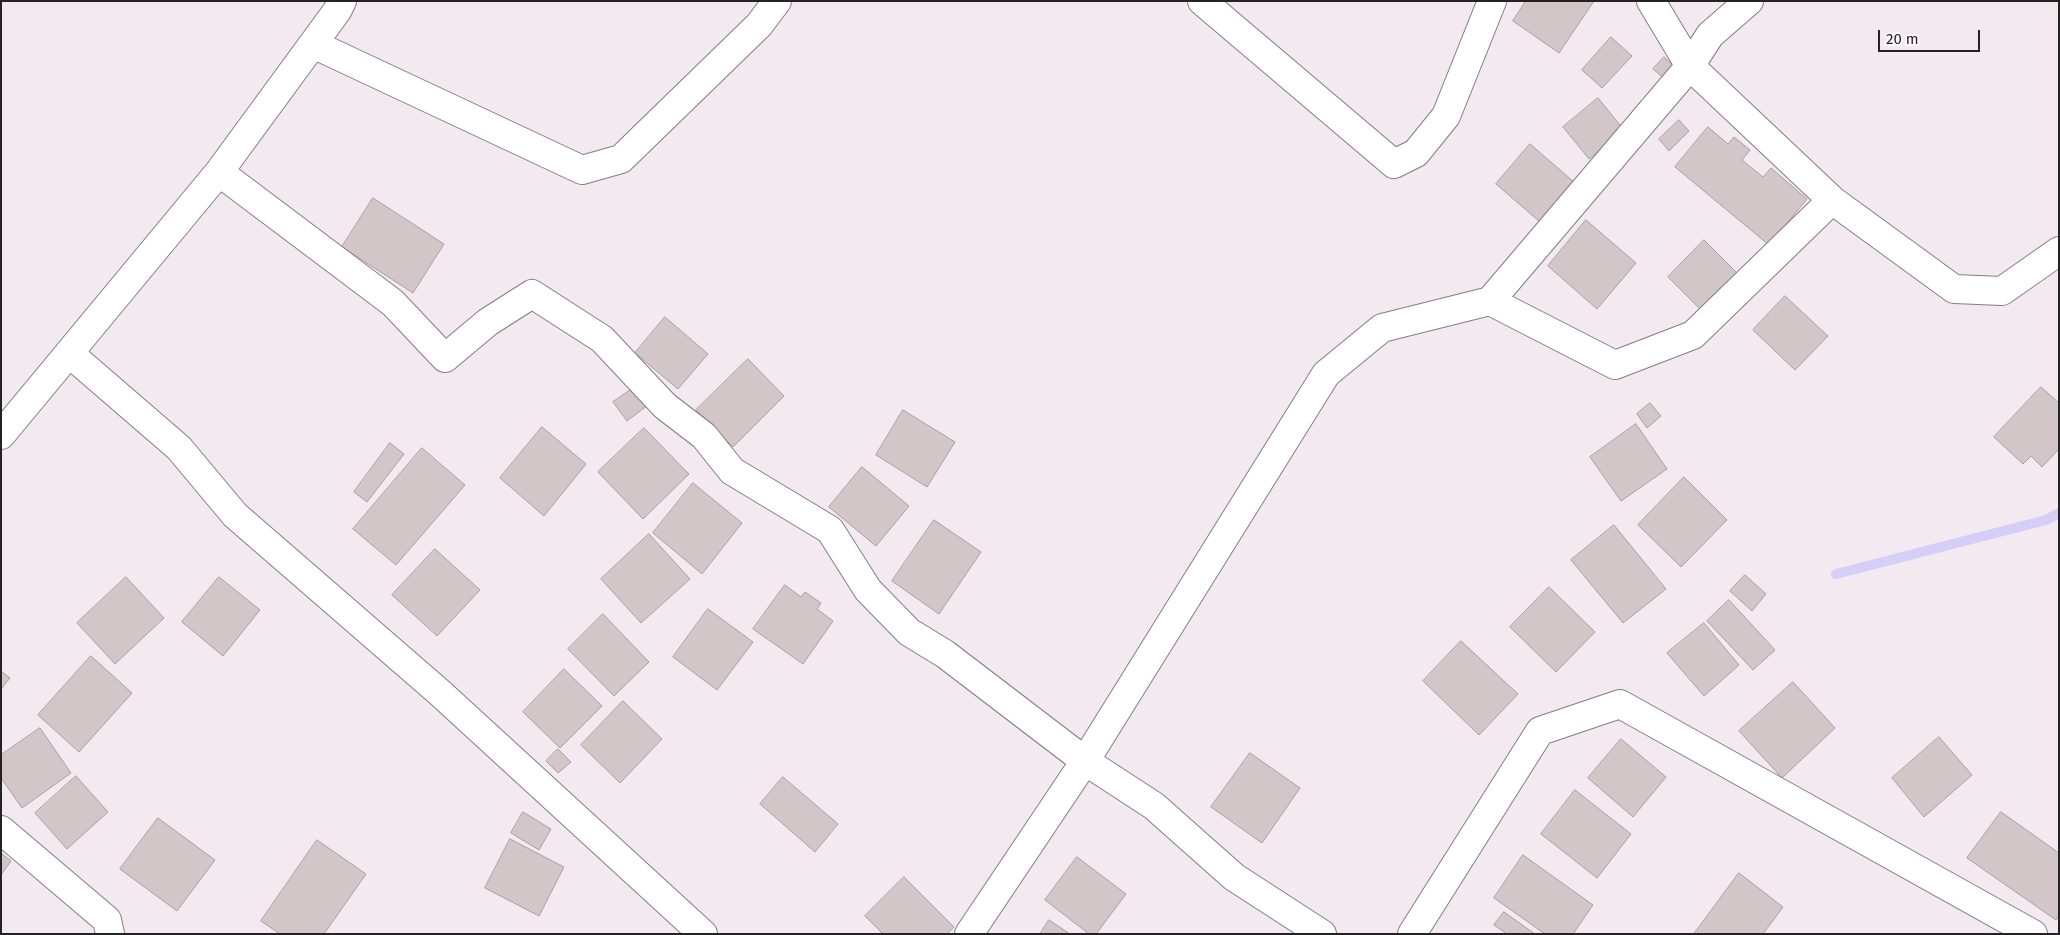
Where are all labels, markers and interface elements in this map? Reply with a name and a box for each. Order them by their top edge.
scale bar [1880,20,1982,52]
text: 20 m [1886,30,1919,48]

